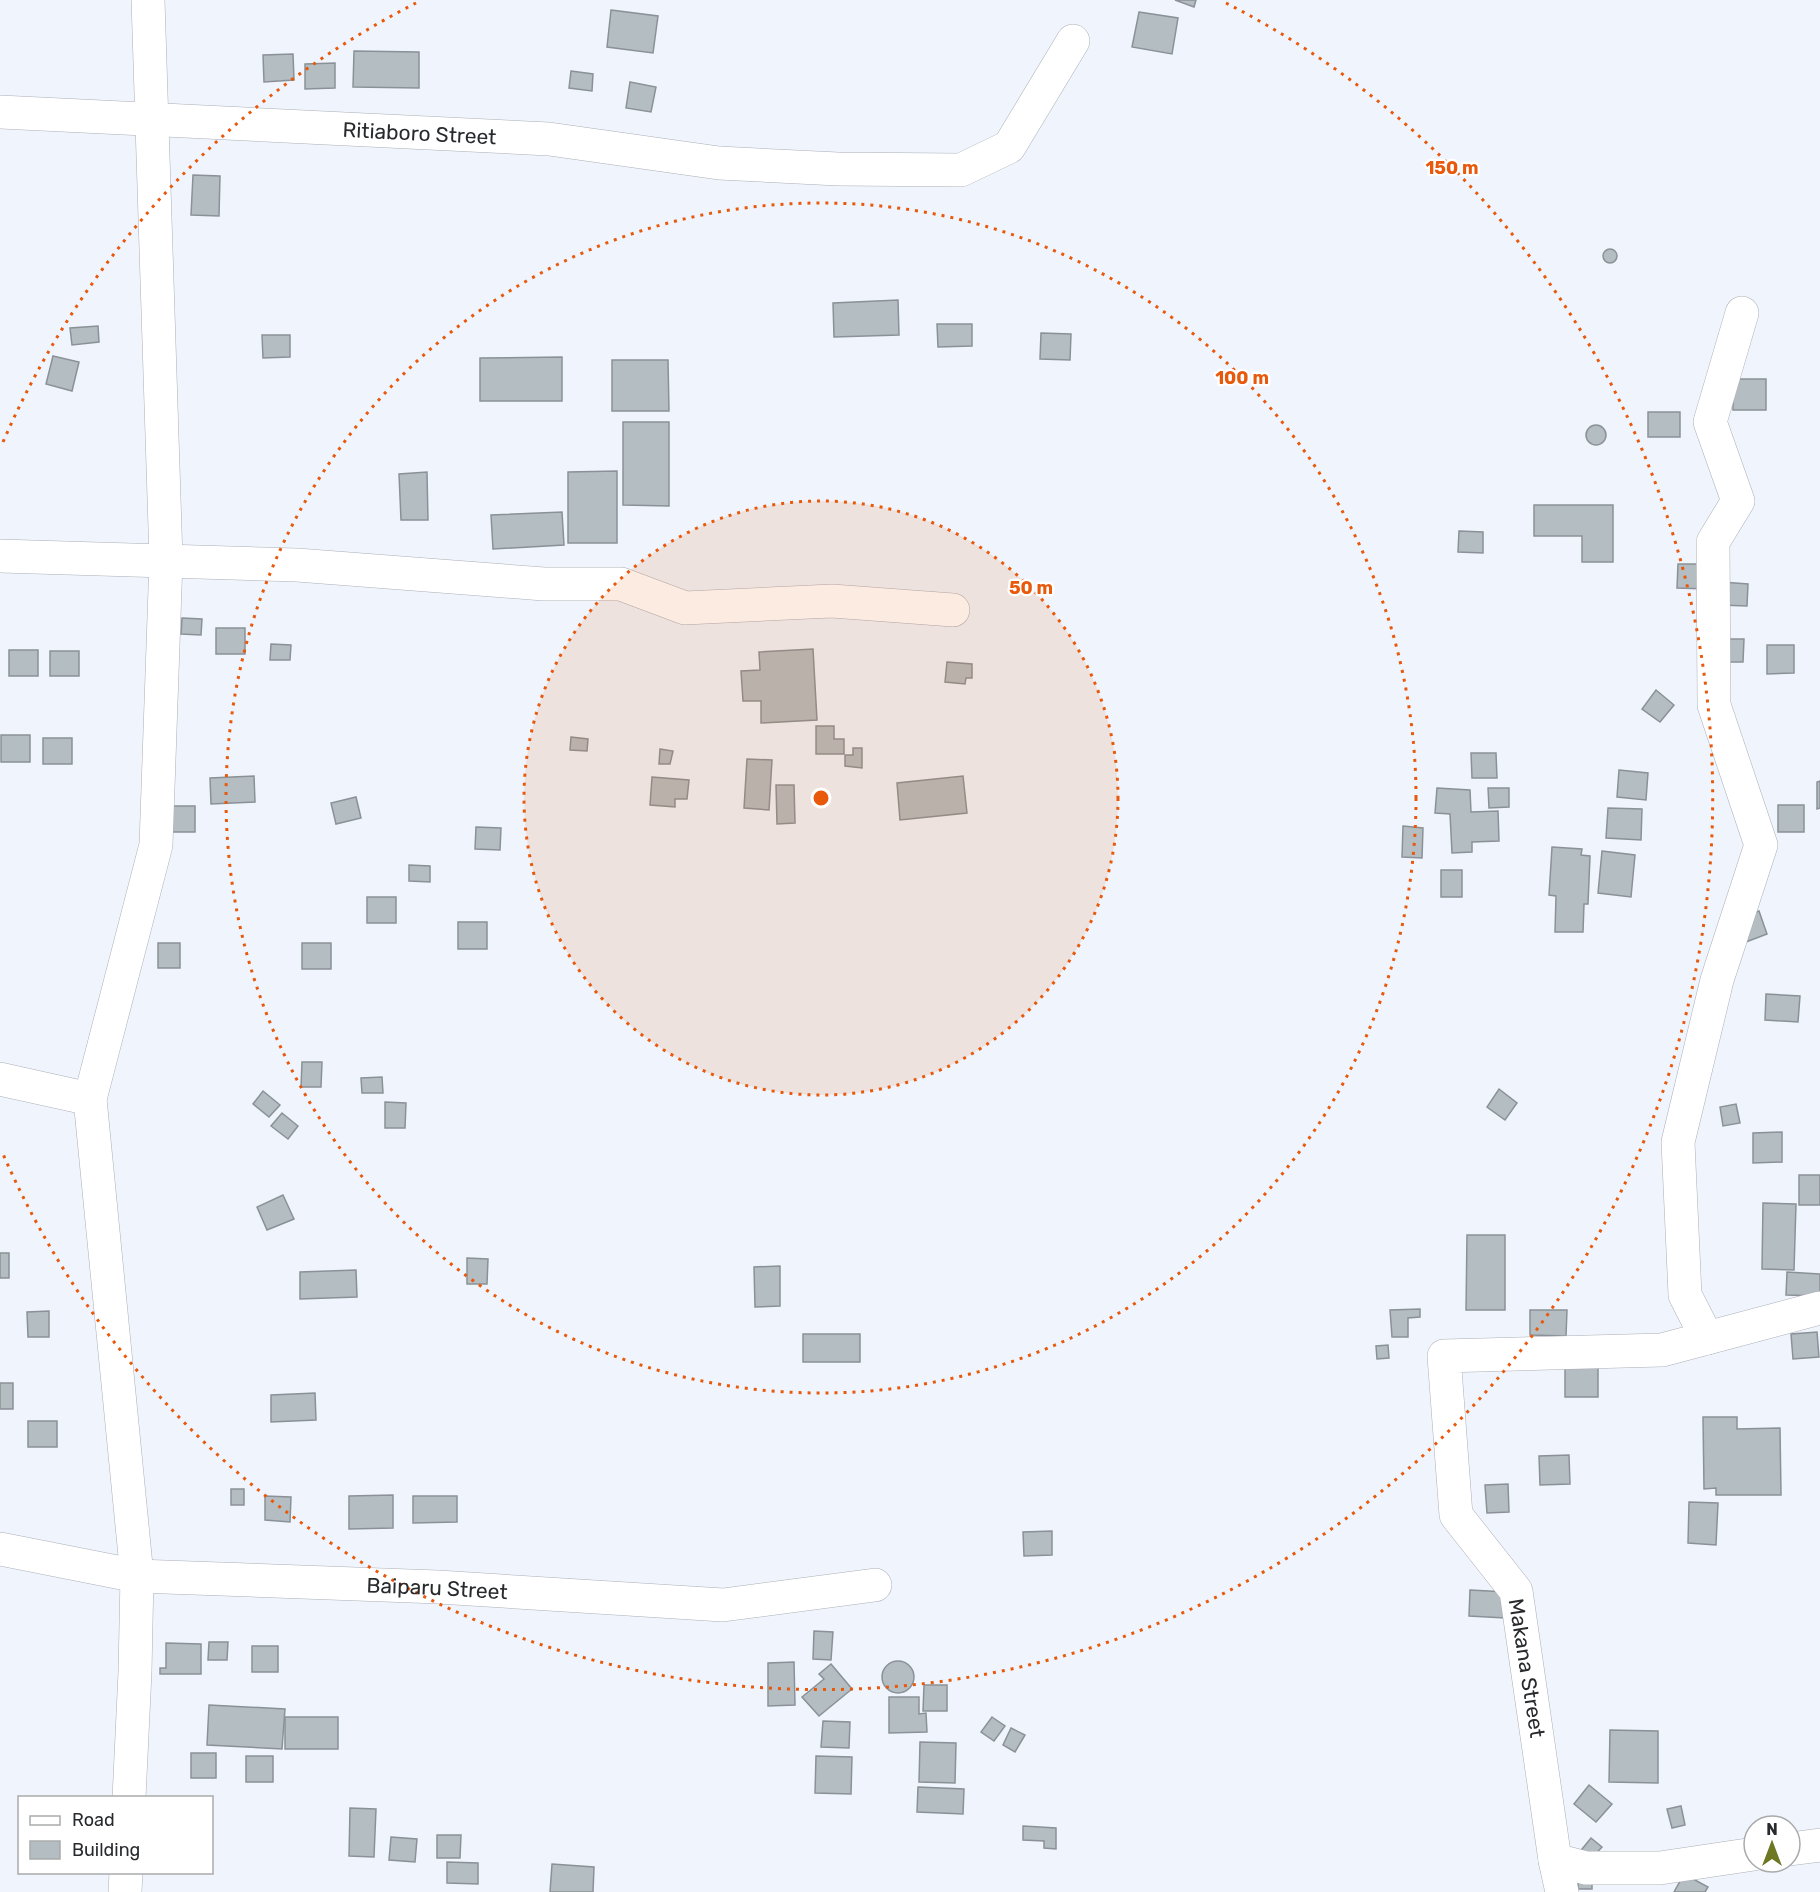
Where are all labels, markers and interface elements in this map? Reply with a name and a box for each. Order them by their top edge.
street label: Ritiaboro Street [342,116,497,149]
text: 150 m [1425,157,1479,179]
text: 100 m [1215,367,1269,389]
text: 50 m [1009,577,1053,599]
centre of rings [811,788,831,808]
street label: Baiparu Street [366,1572,509,1604]
street label: Makana Street [1504,1597,1550,1739]
legend [18,1796,213,1874]
text: Road [72,1809,115,1831]
north arrow [1742,1814,1802,1874]
text: N [1766,1820,1778,1839]
text: Building [72,1839,140,1861]

